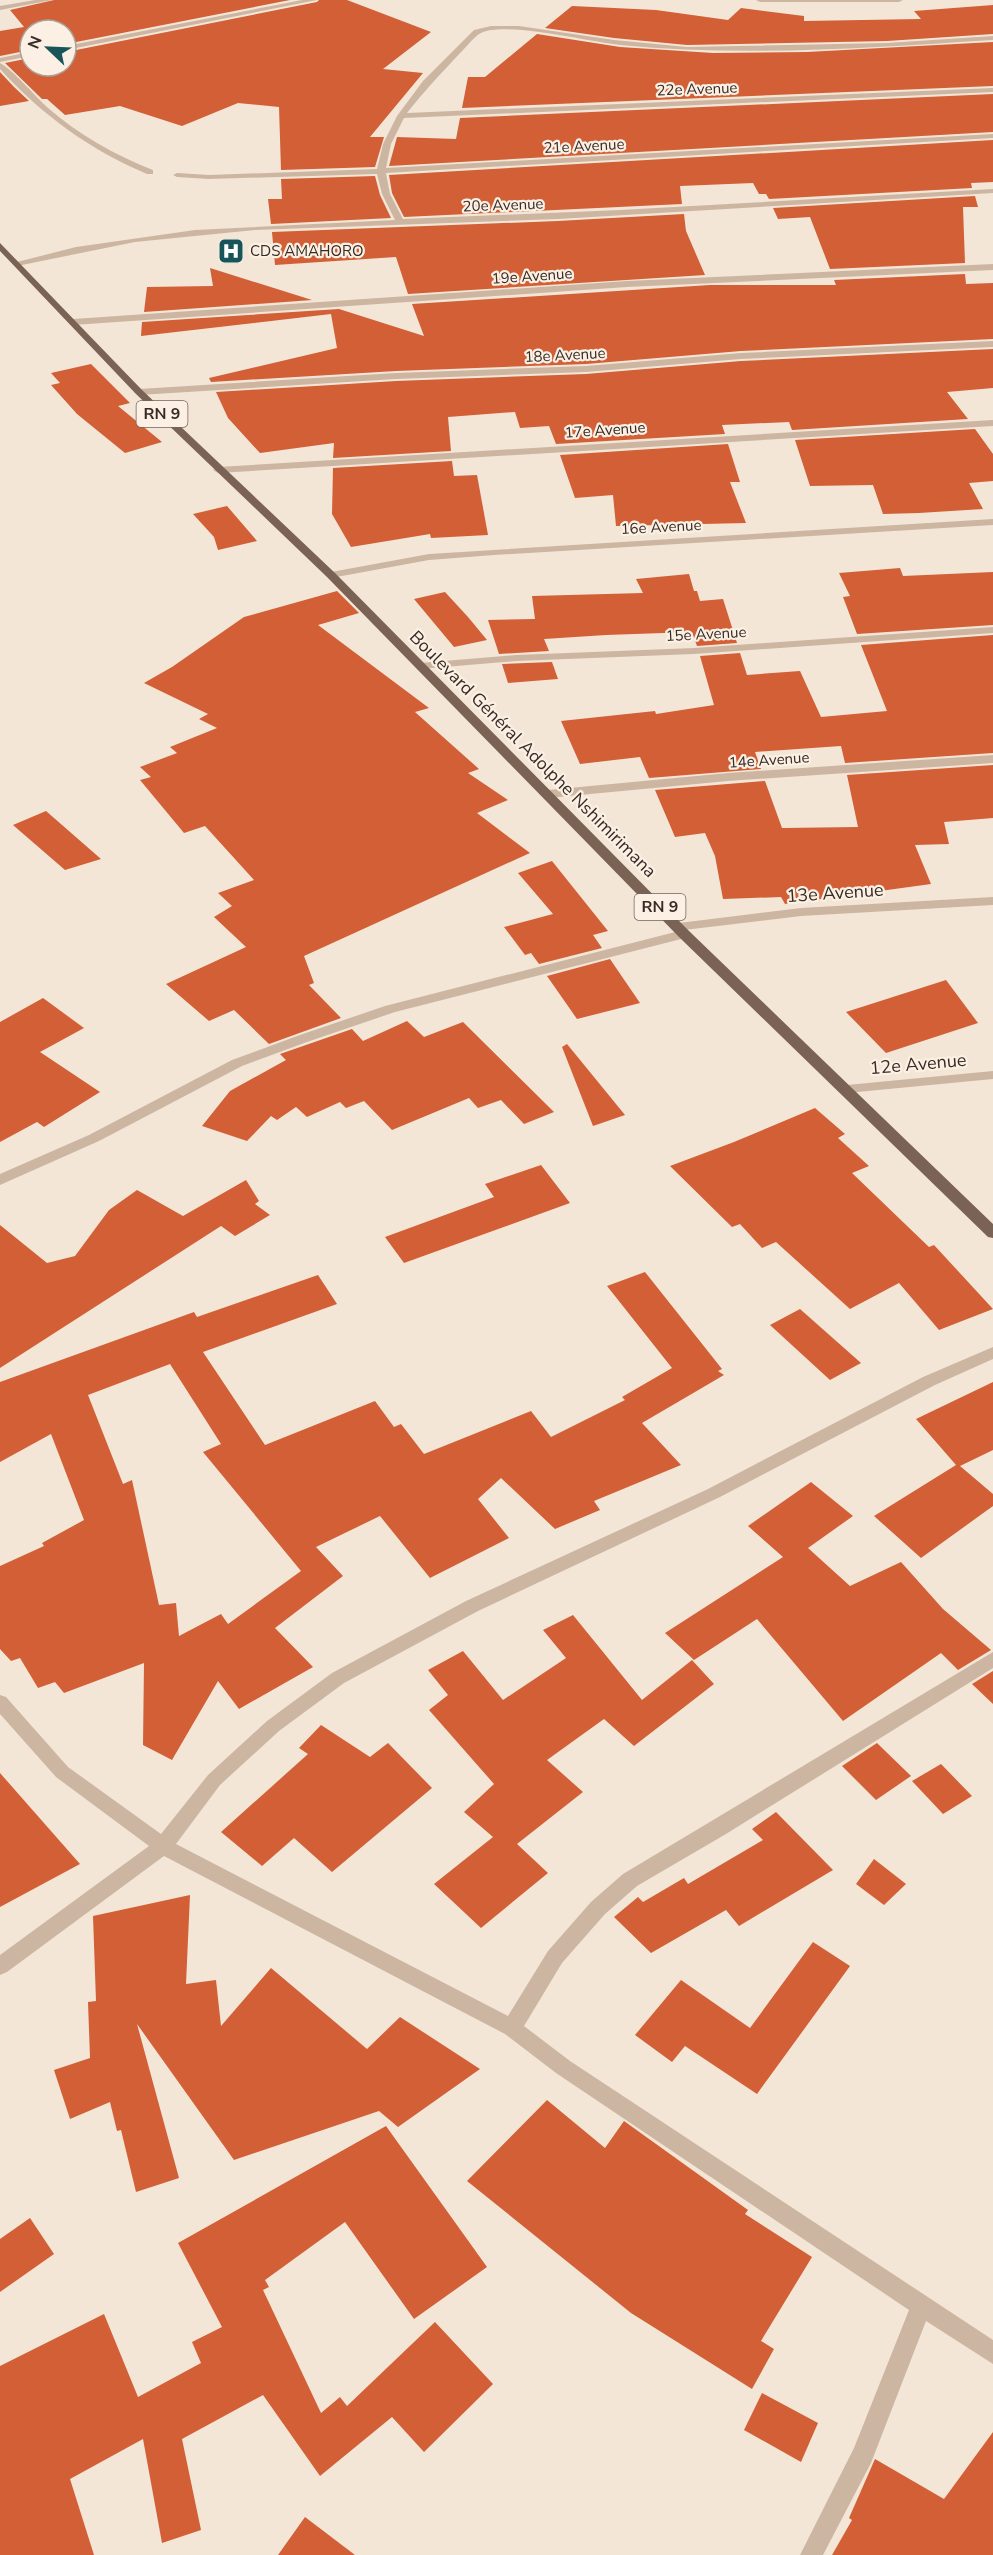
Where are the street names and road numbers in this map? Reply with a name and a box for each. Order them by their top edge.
street label: 22e Avenue [656,78,738,100]
street label: 21e Avenue [543,134,625,158]
street label: 20e Avenue [462,194,544,216]
street label: 19e Avenue [491,263,573,289]
street label: 18e Avenue [524,343,606,367]
road number: RN 9 [136,401,188,427]
street label: 17e Avenue [564,417,646,443]
street label: 16e Avenue [620,515,702,539]
street label: 15e Avenue [665,622,747,646]
street label: Boulevard Général Adolphe Nshimirimana [404,625,662,883]
street label: 14e Avenue [728,747,810,773]
street label: 13e Avenue [786,878,884,908]
road number: RN 9 [634,894,686,920]
street label: 12e Avenue [869,1048,967,1080]

